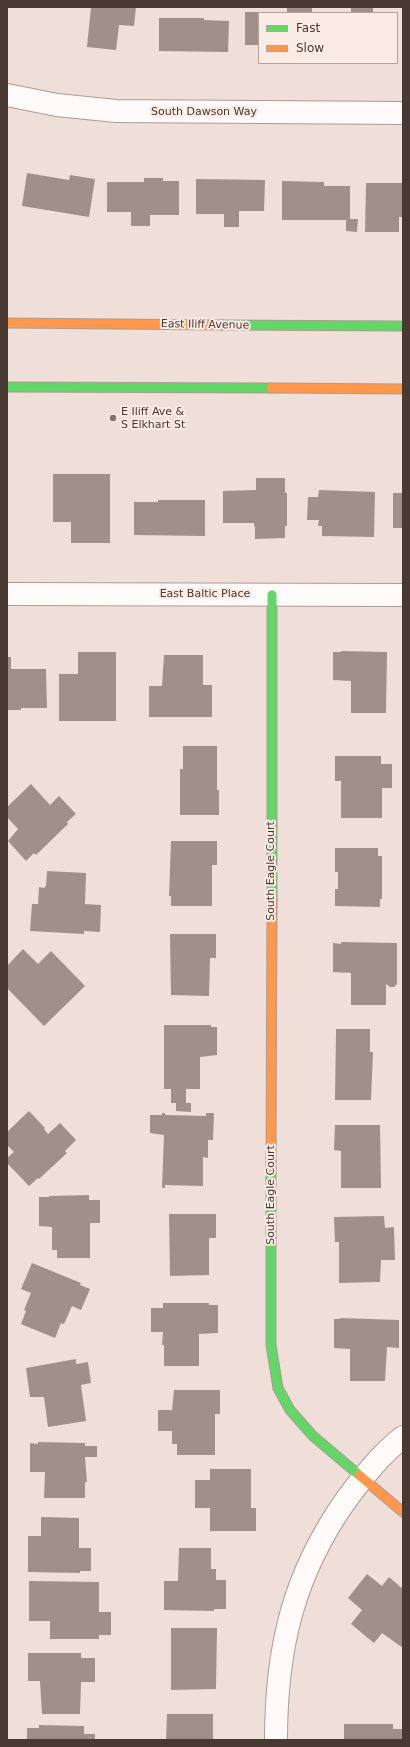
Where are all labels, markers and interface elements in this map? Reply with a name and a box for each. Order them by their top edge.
legend [258,12,398,64]
text: Fast [296,21,320,35]
text: Slow [296,41,324,55]
street label: South Dawson Way [151,105,257,119]
street label: East Iliff Avenue [161,318,249,332]
place label: E Iliff Ave & S Elkhart St [121,405,185,431]
marker: E Iliff Ave & S Elkhart St [108,413,118,423]
street label: East Baltic Place [160,587,250,601]
street label: South Eagle Court [264,821,278,921]
street label: South Eagle Court [264,1145,278,1245]

